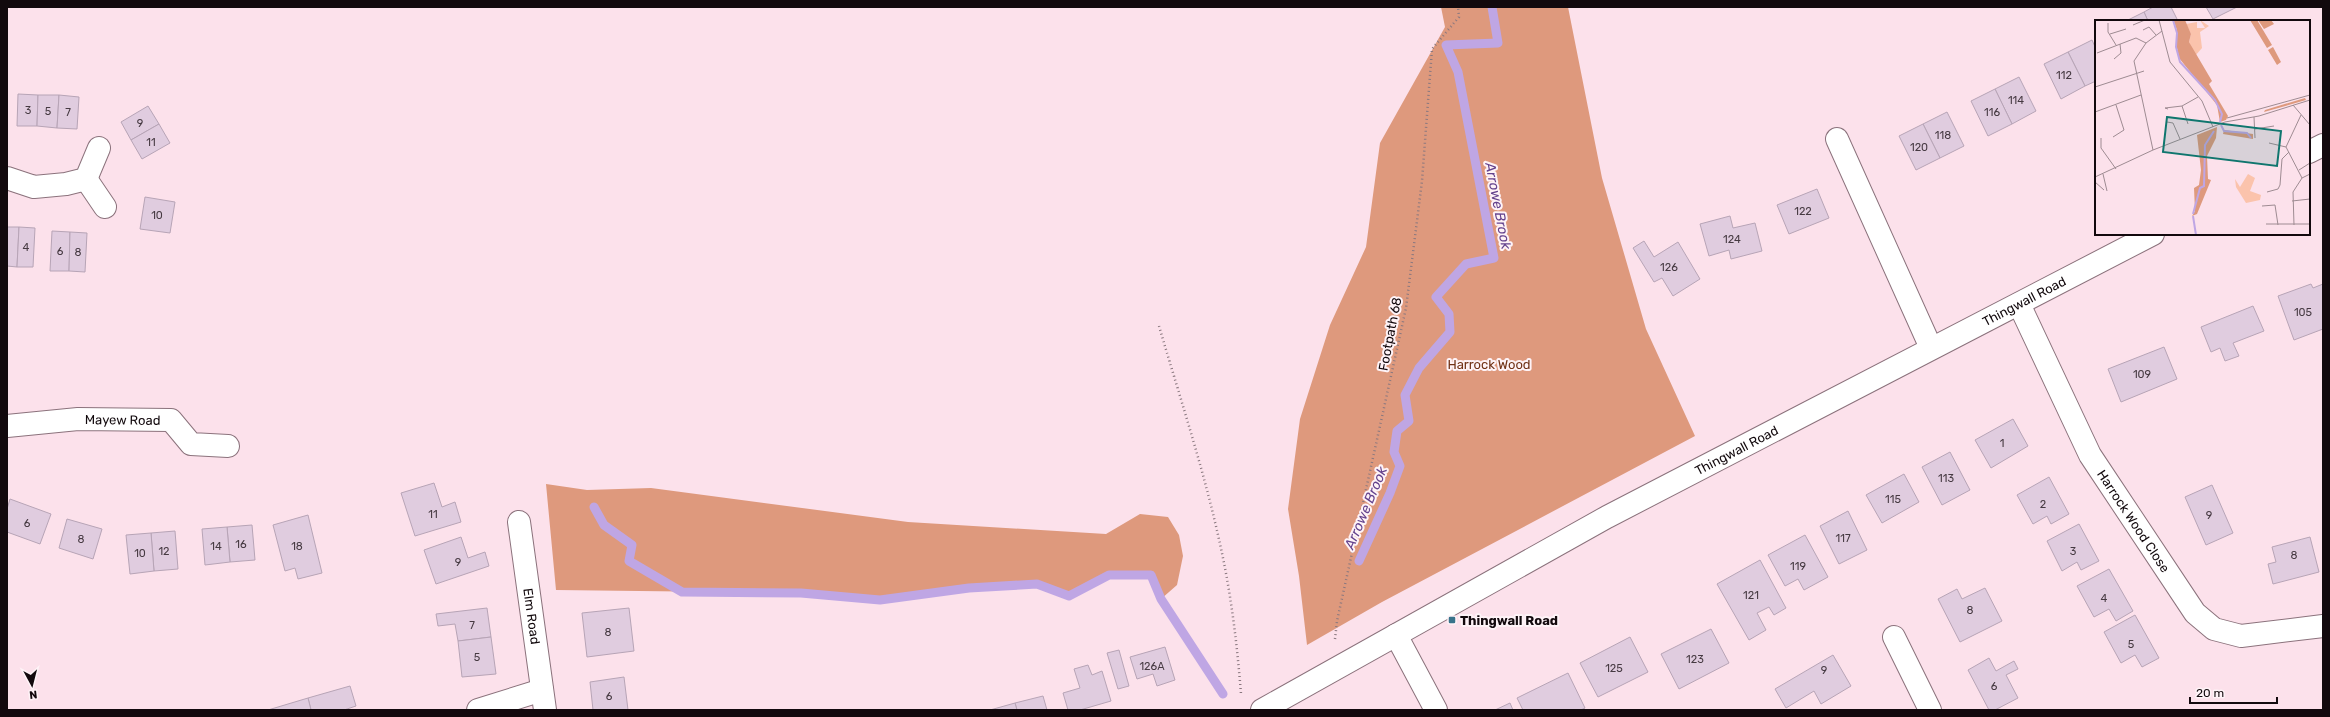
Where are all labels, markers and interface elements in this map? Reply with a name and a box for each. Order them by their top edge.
inset map [2095,20,2310,235]
house number: 112 [2056,69,2072,82]
house number: 114 [2008,94,2024,107]
house number: 3 [25,104,32,117]
house number: 5 [45,105,52,118]
house number: 7 [65,106,71,119]
house number: 116 [1984,106,2000,119]
house number: 9 [137,117,143,130]
house number: 118 [1935,129,1951,142]
house number: 11 [146,136,156,149]
house number: 120 [1910,141,1928,154]
water label: Arrowe Brook [1481,160,1515,252]
house number: 122 [1794,205,1812,218]
house number: 10 [151,209,163,222]
house number: 124 [1723,233,1741,246]
house number: 4 [23,241,30,254]
house number: 6 [57,245,64,258]
house number: 8 [75,246,82,259]
house number: 126 [1660,261,1678,274]
street label: Thingwall Road [1980,273,2068,329]
street label: Footpath 68 [1376,296,1404,372]
house number: 105 [2294,306,2313,319]
park label: Harrock Wood [1447,357,1531,372]
house number: 109 [2133,368,2151,381]
street label: Mayew Road [85,412,161,427]
street label: Thingwall Road [1692,422,1781,478]
house number: 1 [2000,437,2004,450]
water label: Arrowe Brook [1341,463,1391,553]
street label: Harrock Wood Close [2094,467,2173,575]
house number: 113 [1938,472,1954,485]
house number: 115 [1885,493,1901,506]
house number: 2 [2040,498,2046,511]
house number: 11 [428,508,438,521]
house number: 9 [2206,509,2212,522]
house number: 6 [24,517,31,530]
house number: 117 [1835,532,1851,545]
house number: 8 [78,533,85,546]
house number: 16 [235,538,247,551]
house number: 14 [210,540,222,553]
house number: 18 [291,540,303,553]
house number: 12 [158,545,170,558]
house number: 3 [2070,545,2077,558]
house number: 10 [134,547,146,560]
house number: 8 [2291,549,2298,562]
house number: 9 [455,556,461,569]
house number: 119 [1790,560,1806,573]
street label: Elm Road [521,587,543,645]
house number: 121 [1743,589,1759,602]
house number: 4 [2101,592,2108,605]
house number: 8 [1967,604,1974,617]
place label: Thingwall Road [1460,613,1558,628]
marker: Thingwall Road [1447,615,1457,625]
house number: 7 [469,619,475,632]
house number: 8 [605,626,612,639]
house number: 5 [2128,638,2135,651]
house number: 5 [474,651,481,664]
house number: 123 [1686,653,1704,666]
house number: 126A [1139,660,1165,673]
house number: 125 [1605,662,1623,675]
house number: 9 [1821,664,1827,677]
north arrow [12,665,52,705]
scale bar [2190,679,2277,705]
house number: 6 [1991,680,1998,693]
text: 20 m [2196,686,2224,700]
text: N [28,687,38,701]
house number: 6 [606,690,613,703]

